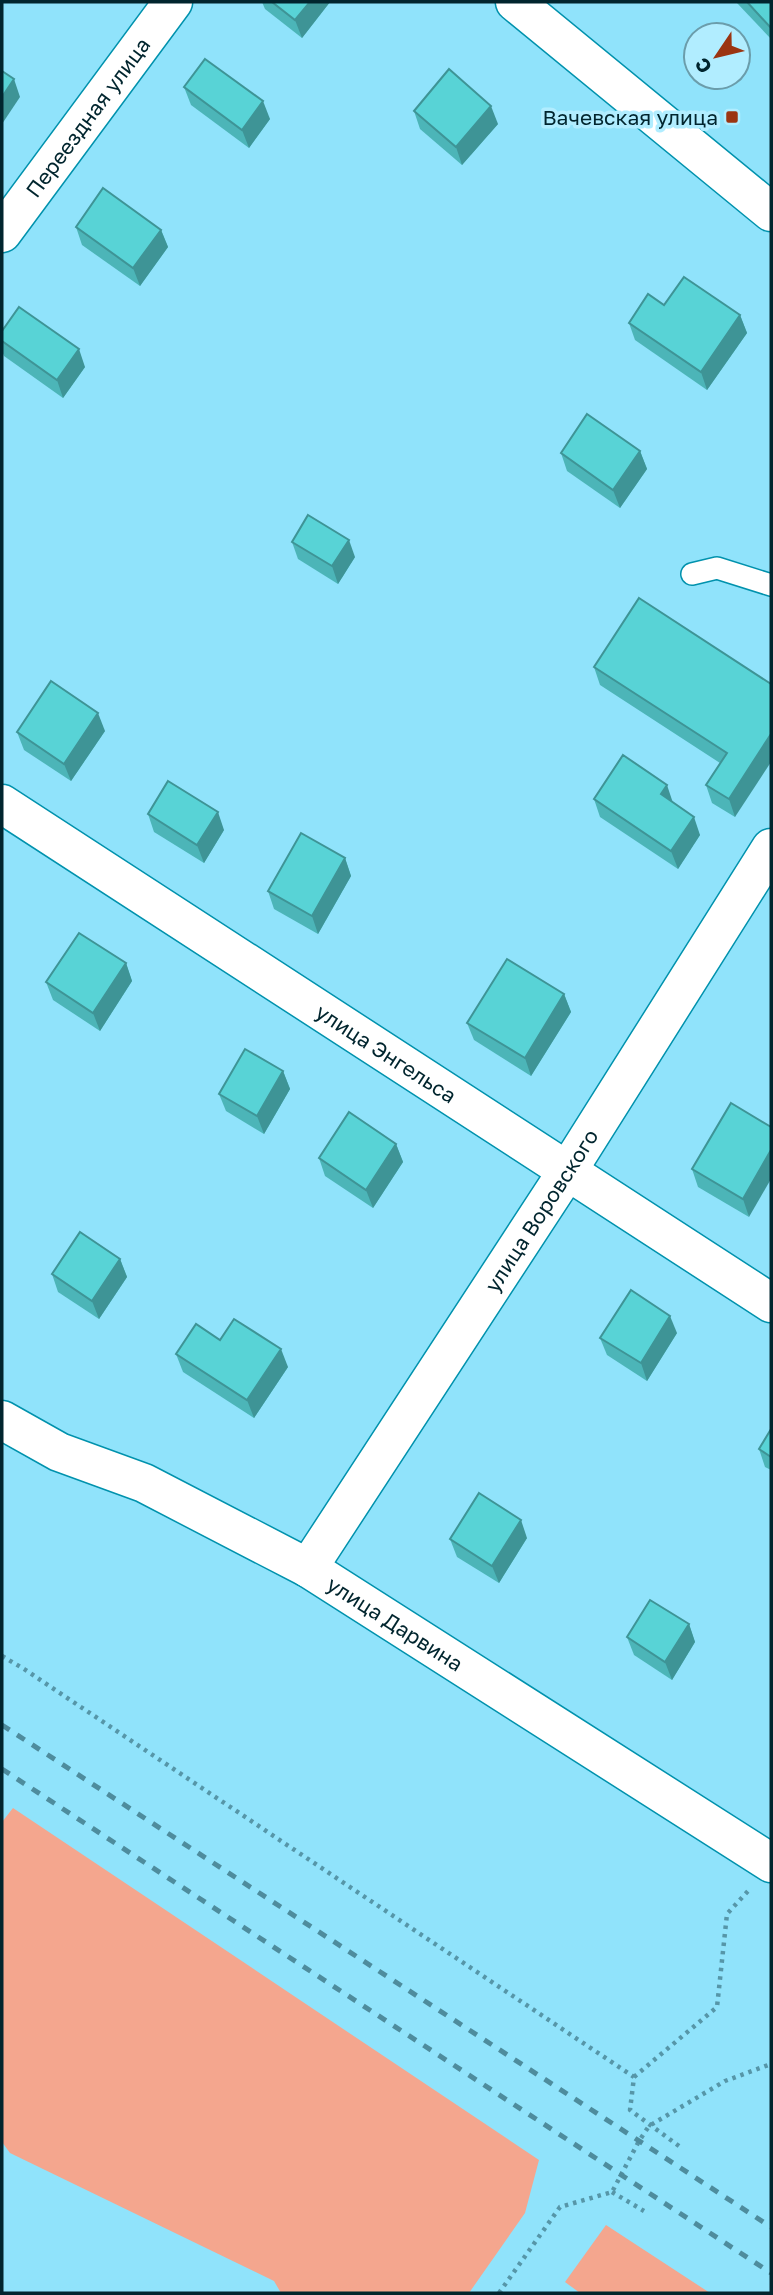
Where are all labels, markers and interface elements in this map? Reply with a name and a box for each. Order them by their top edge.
north arrow [682,21,752,91]
street label: Переездная улица [20,32,155,202]
text: С [689,54,716,78]
place label: Вачевская улица [542,104,718,130]
marker: Вачевская улица [724,109,740,125]
street label: улица Энгельса [311,998,461,1108]
street label: улица Воровского [479,1124,603,1297]
street label: улица Дарвина [322,1571,468,1677]

